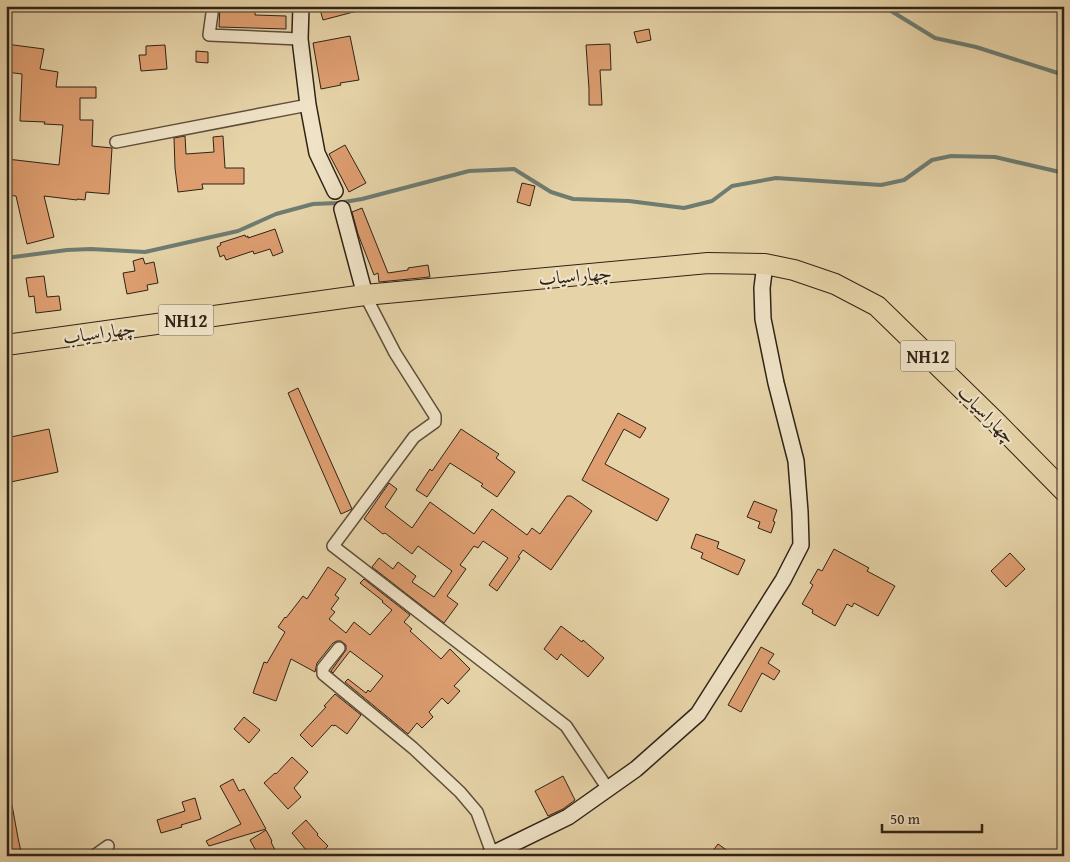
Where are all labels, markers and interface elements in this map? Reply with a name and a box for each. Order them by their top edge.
street label: چهاراسیاب [537,258,613,292]
road number: NH12 [158,304,214,336]
street label: چهاراسیاب [61,313,137,351]
road number: NH12 [900,341,956,372]
street label: چهاراسیاب [951,378,1023,450]
scale bar [882,802,982,834]
text: 50 m [890,808,921,829]

